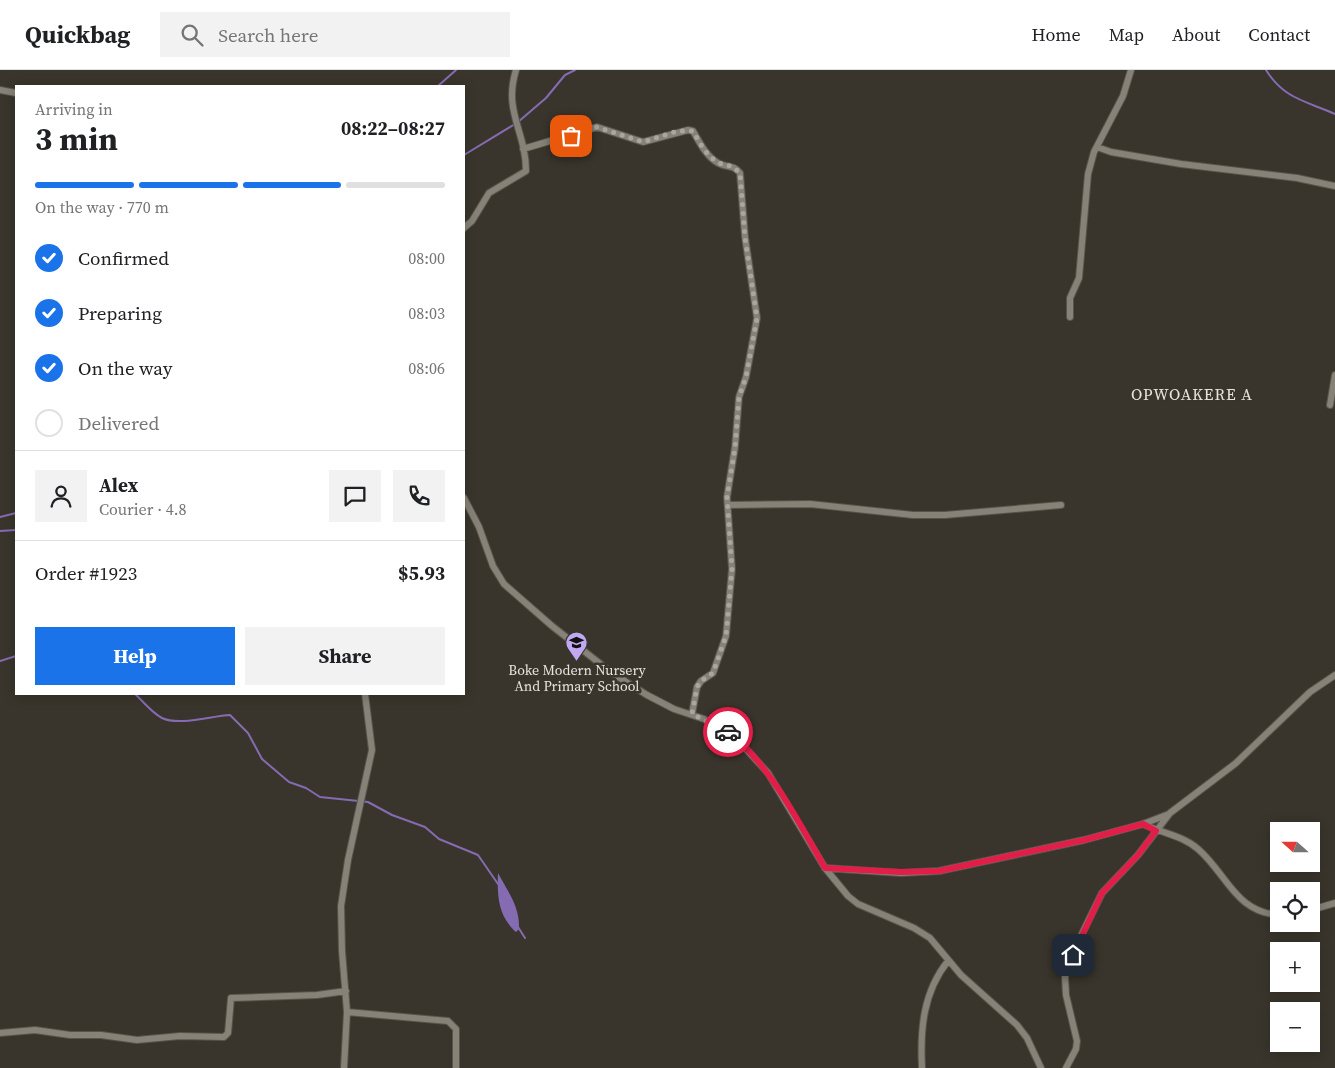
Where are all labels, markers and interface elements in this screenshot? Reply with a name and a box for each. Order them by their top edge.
search box [160,12,510,57]
text: Quickbag [25,18,130,51]
icon: search [178,21,206,49]
text: Search here [218,22,318,48]
text: Home [1032,22,1081,47]
text: Map [1109,22,1144,47]
text: About [1172,22,1220,47]
text: Contact [1248,22,1310,47]
text: Arriving in [35,98,113,120]
text: 08:22–08:27 [341,115,445,141]
pin [550,115,592,157]
text: 3 min [35,117,118,161]
icon: bag [557,122,585,150]
text: On the way · 770 m [35,196,169,218]
icon: check [35,244,63,272]
text: Confirmed [78,245,169,271]
text: 08:00 [408,247,445,269]
icon: check [35,299,63,327]
text: Preparing [78,300,162,326]
text: 08:03 [408,302,445,324]
icon: check [35,354,63,382]
text: On the way [78,355,173,381]
text: 08:06 [408,357,445,379]
district label: OPWOAKERE A [1131,383,1253,405]
text: Delivered [78,410,159,436]
button: person [35,470,87,522]
button: chat [329,470,381,522]
button: phone [393,470,445,522]
text: Alex [99,472,138,498]
text: Courier · 4.8 [99,498,187,520]
text: Order #1923 [35,560,137,586]
text: $5.93 [398,560,445,586]
button: Help [35,627,235,685]
button: Share [245,627,445,685]
school or university icon: Boke Modern Nursery And Primary School [565,630,589,661]
place label: Boke Modern Nursery And Primary School [508,660,646,696]
courier [703,707,753,757]
icon: car [714,718,742,746]
north arrow [1270,822,1320,872]
map controls [1270,822,1320,1052]
button: locate [1270,882,1320,932]
pin [1052,934,1094,976]
icon: home [1059,941,1087,969]
button: + [1270,942,1320,992]
button: − [1270,1002,1320,1052]

